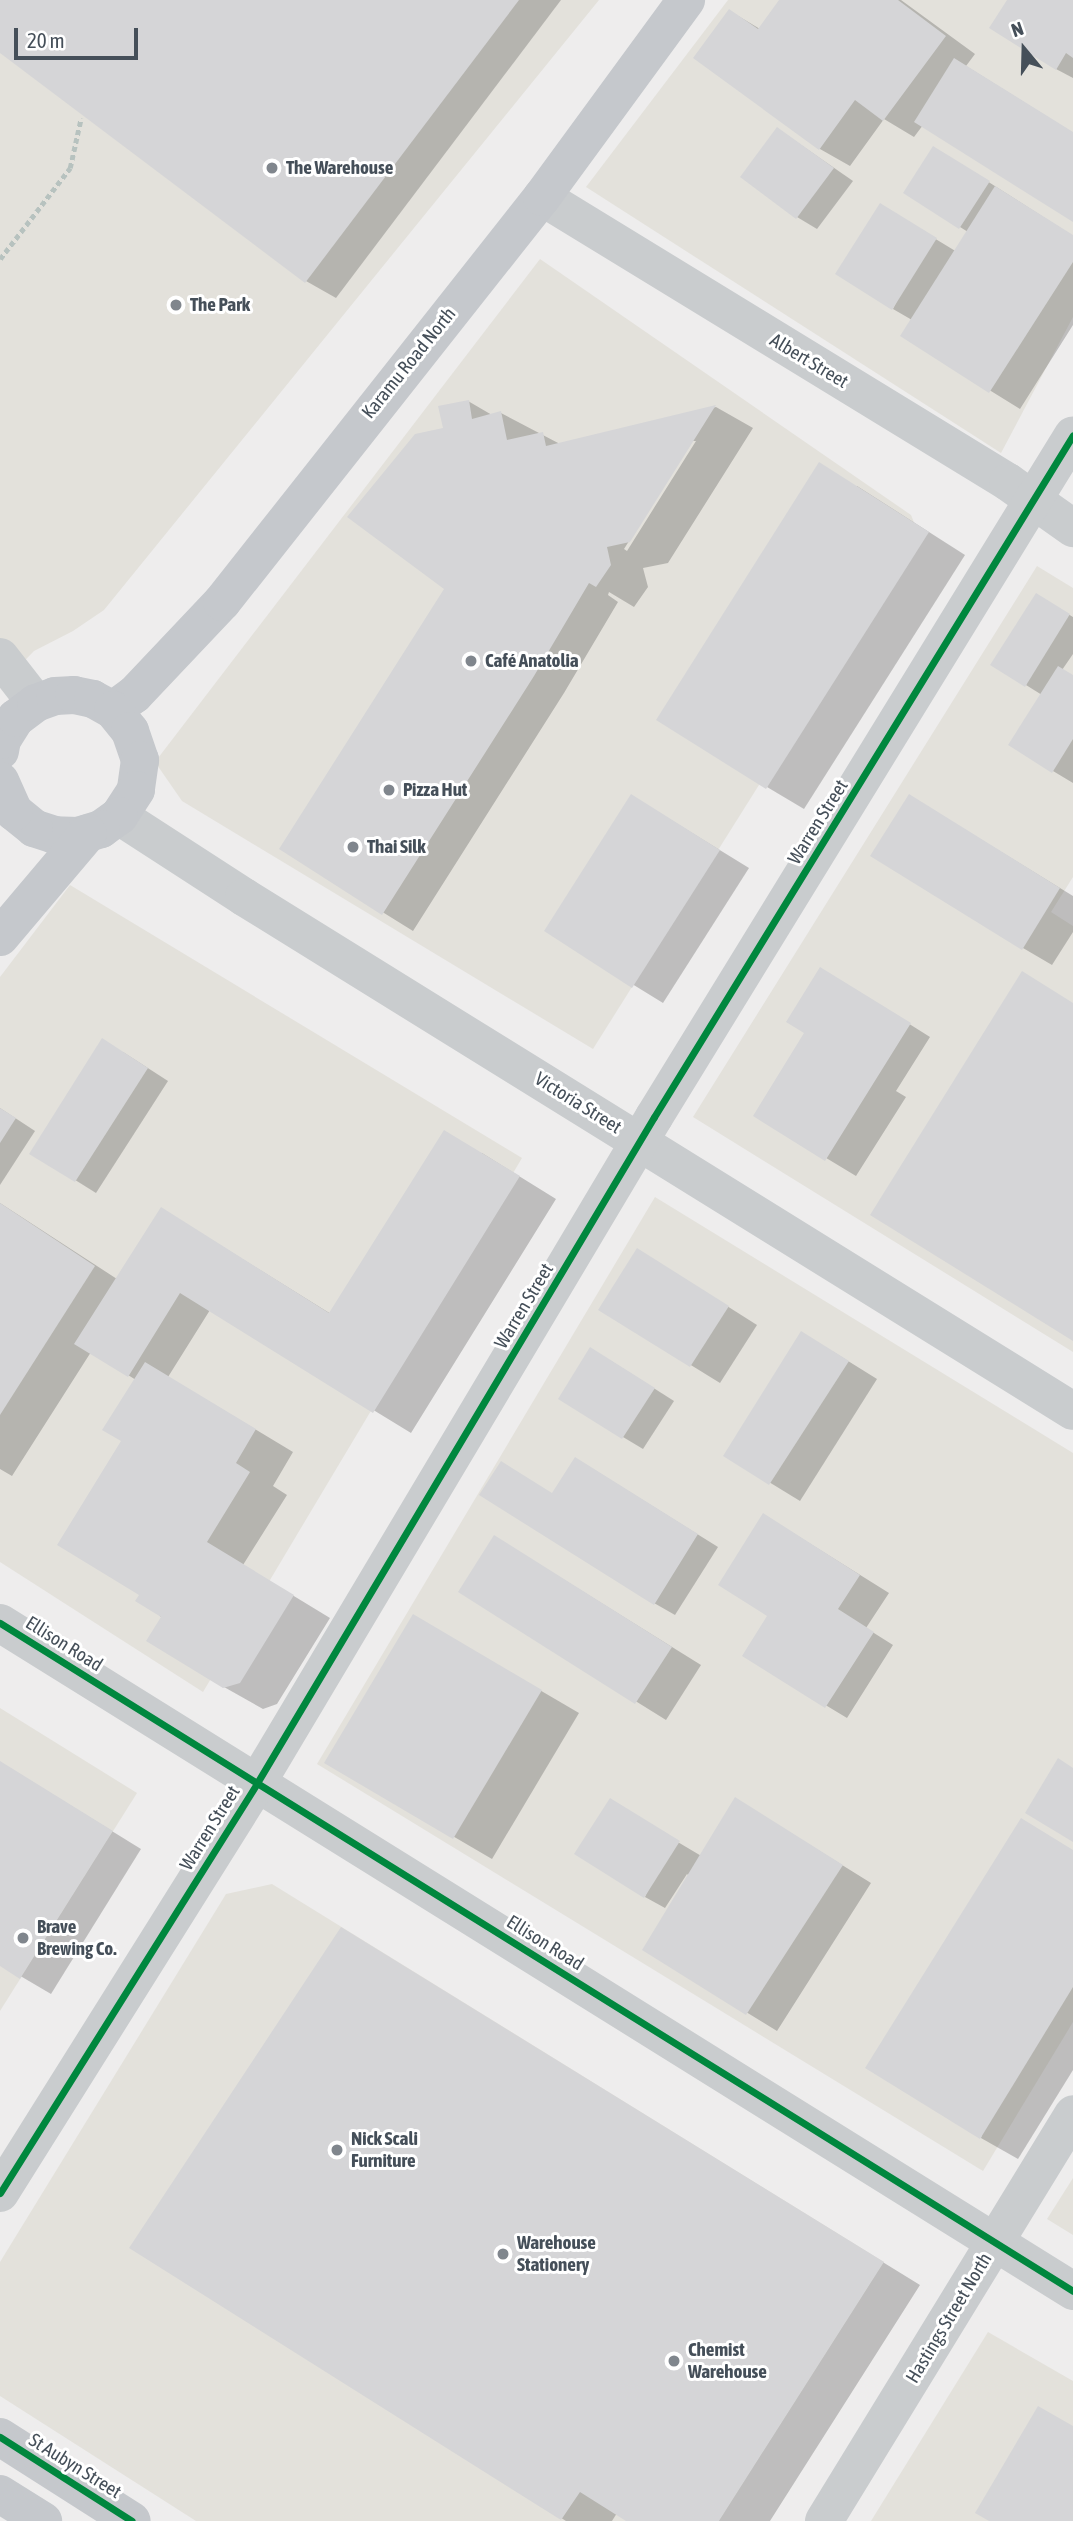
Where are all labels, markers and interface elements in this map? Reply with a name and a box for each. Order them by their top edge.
scale bar [18,14,142,58]
north arrow [989,14,1059,84]
text: N [1008,17,1026,41]
text: 20 m [27,28,65,52]
place label: The Warehouse [286,157,393,179]
marker: The Warehouse [264,160,280,176]
place label: The Park [190,294,250,316]
marker: The Park [168,297,184,313]
street label: Karamu Road North [357,303,461,423]
street label: Albert Street [766,329,852,393]
place label: Café Anatolia [485,650,579,672]
marker: Café Anatolia [463,653,479,669]
street label: Warren Street [783,776,853,868]
place label: Pizza Hut [403,779,467,801]
marker: Pizza Hut [381,782,397,798]
place label: Thai Silk [367,836,426,858]
marker: Thai Silk [345,839,361,855]
street label: Victoria Street [530,1067,626,1139]
street label: Warren Street [490,1259,558,1353]
street label: Ellison Road [21,1611,107,1677]
street label: Warren Street [175,1782,245,1874]
street label: Ellison Road [502,1910,588,1976]
place label: Brave Brewing Co. [37,1916,117,1960]
marker: Brave Brewing Co. [15,1930,31,1946]
place label: Nick Scali Furniture [351,2128,418,2172]
marker: Nick Scali Furniture [329,2142,345,2158]
place label: Warehouse Stationery [517,2232,596,2276]
marker: Warehouse Stationery [495,2246,511,2262]
street label: Hastings Street North [901,2249,997,2387]
place label: Chemist Warehouse [688,2339,767,2383]
marker: Chemist Warehouse [666,2353,682,2369]
street label: St Aubyn Street [25,2429,125,2503]

